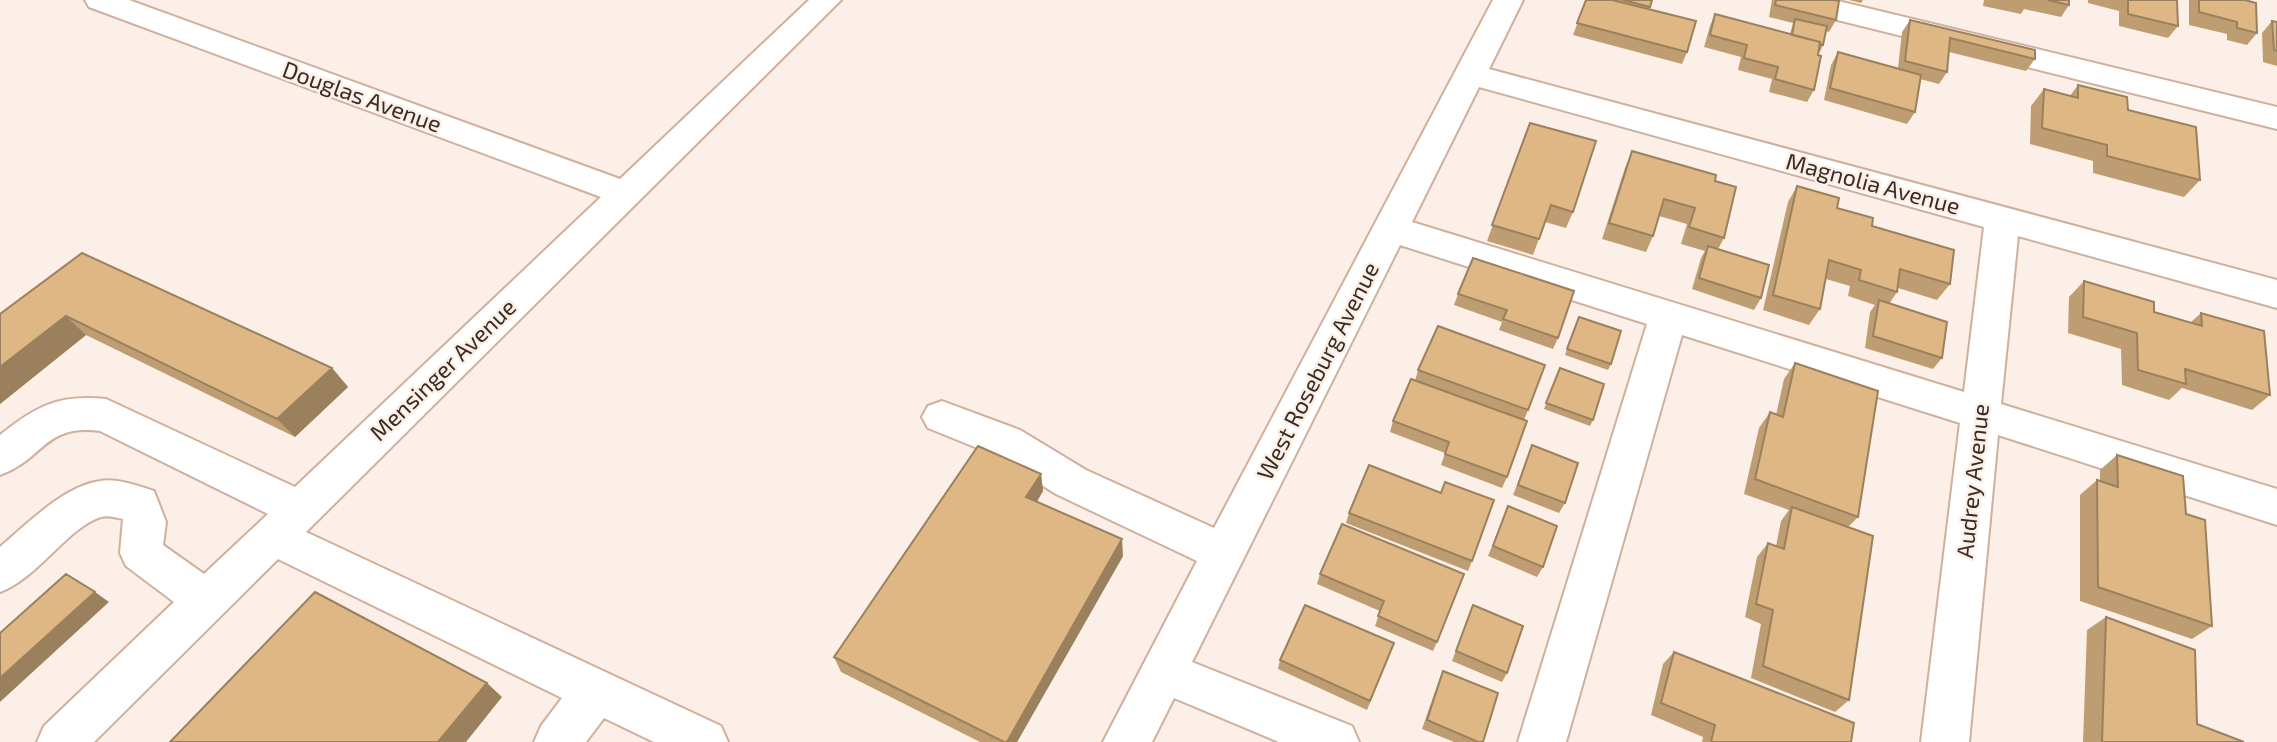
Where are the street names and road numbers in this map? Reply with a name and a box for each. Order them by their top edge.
street label: Douglas Avenue [279,54,446,138]
street label: Magnolia Avenue [1783,146,1963,220]
street label: West Roseburg Avenue [1250,257,1384,484]
street label: Mensinger Avenue [363,292,521,446]
street label: Audrey Avenue [1950,402,1994,559]

